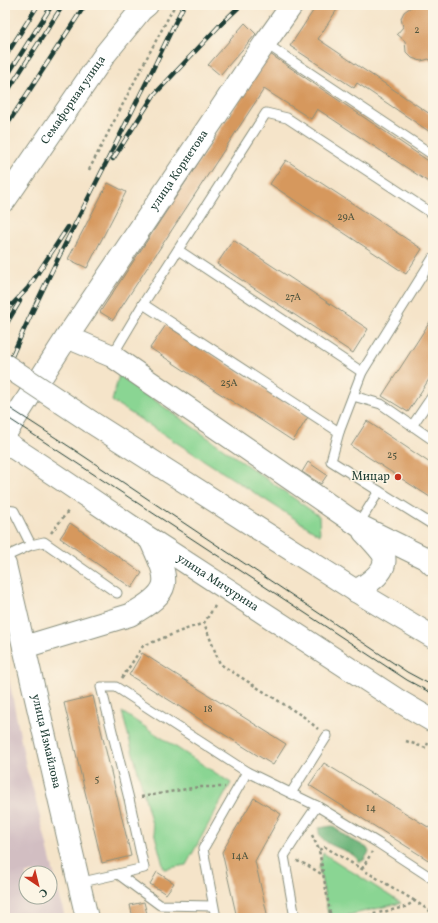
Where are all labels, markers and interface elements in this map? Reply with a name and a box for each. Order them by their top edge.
house number: 2 [414,23,420,37]
street label: Семафорная улица [37,53,110,148]
street label: улица Корнетова [146,127,212,214]
house number: 29А [337,210,355,224]
house number: 27А [285,290,301,304]
house number: 25А [220,376,238,390]
house number: 25 [387,448,397,462]
place label: Мицар [352,469,390,485]
marker: Мицар [393,472,403,482]
street label: улица Мичурина [173,550,262,615]
street label: улица Измайлова [27,692,65,790]
house number: 18 [204,702,212,716]
house number: 5 [95,772,100,786]
house number: 14 [366,801,376,815]
house number: 14А [232,849,248,863]
north arrow [18,865,58,905]
text: С [36,884,50,900]

